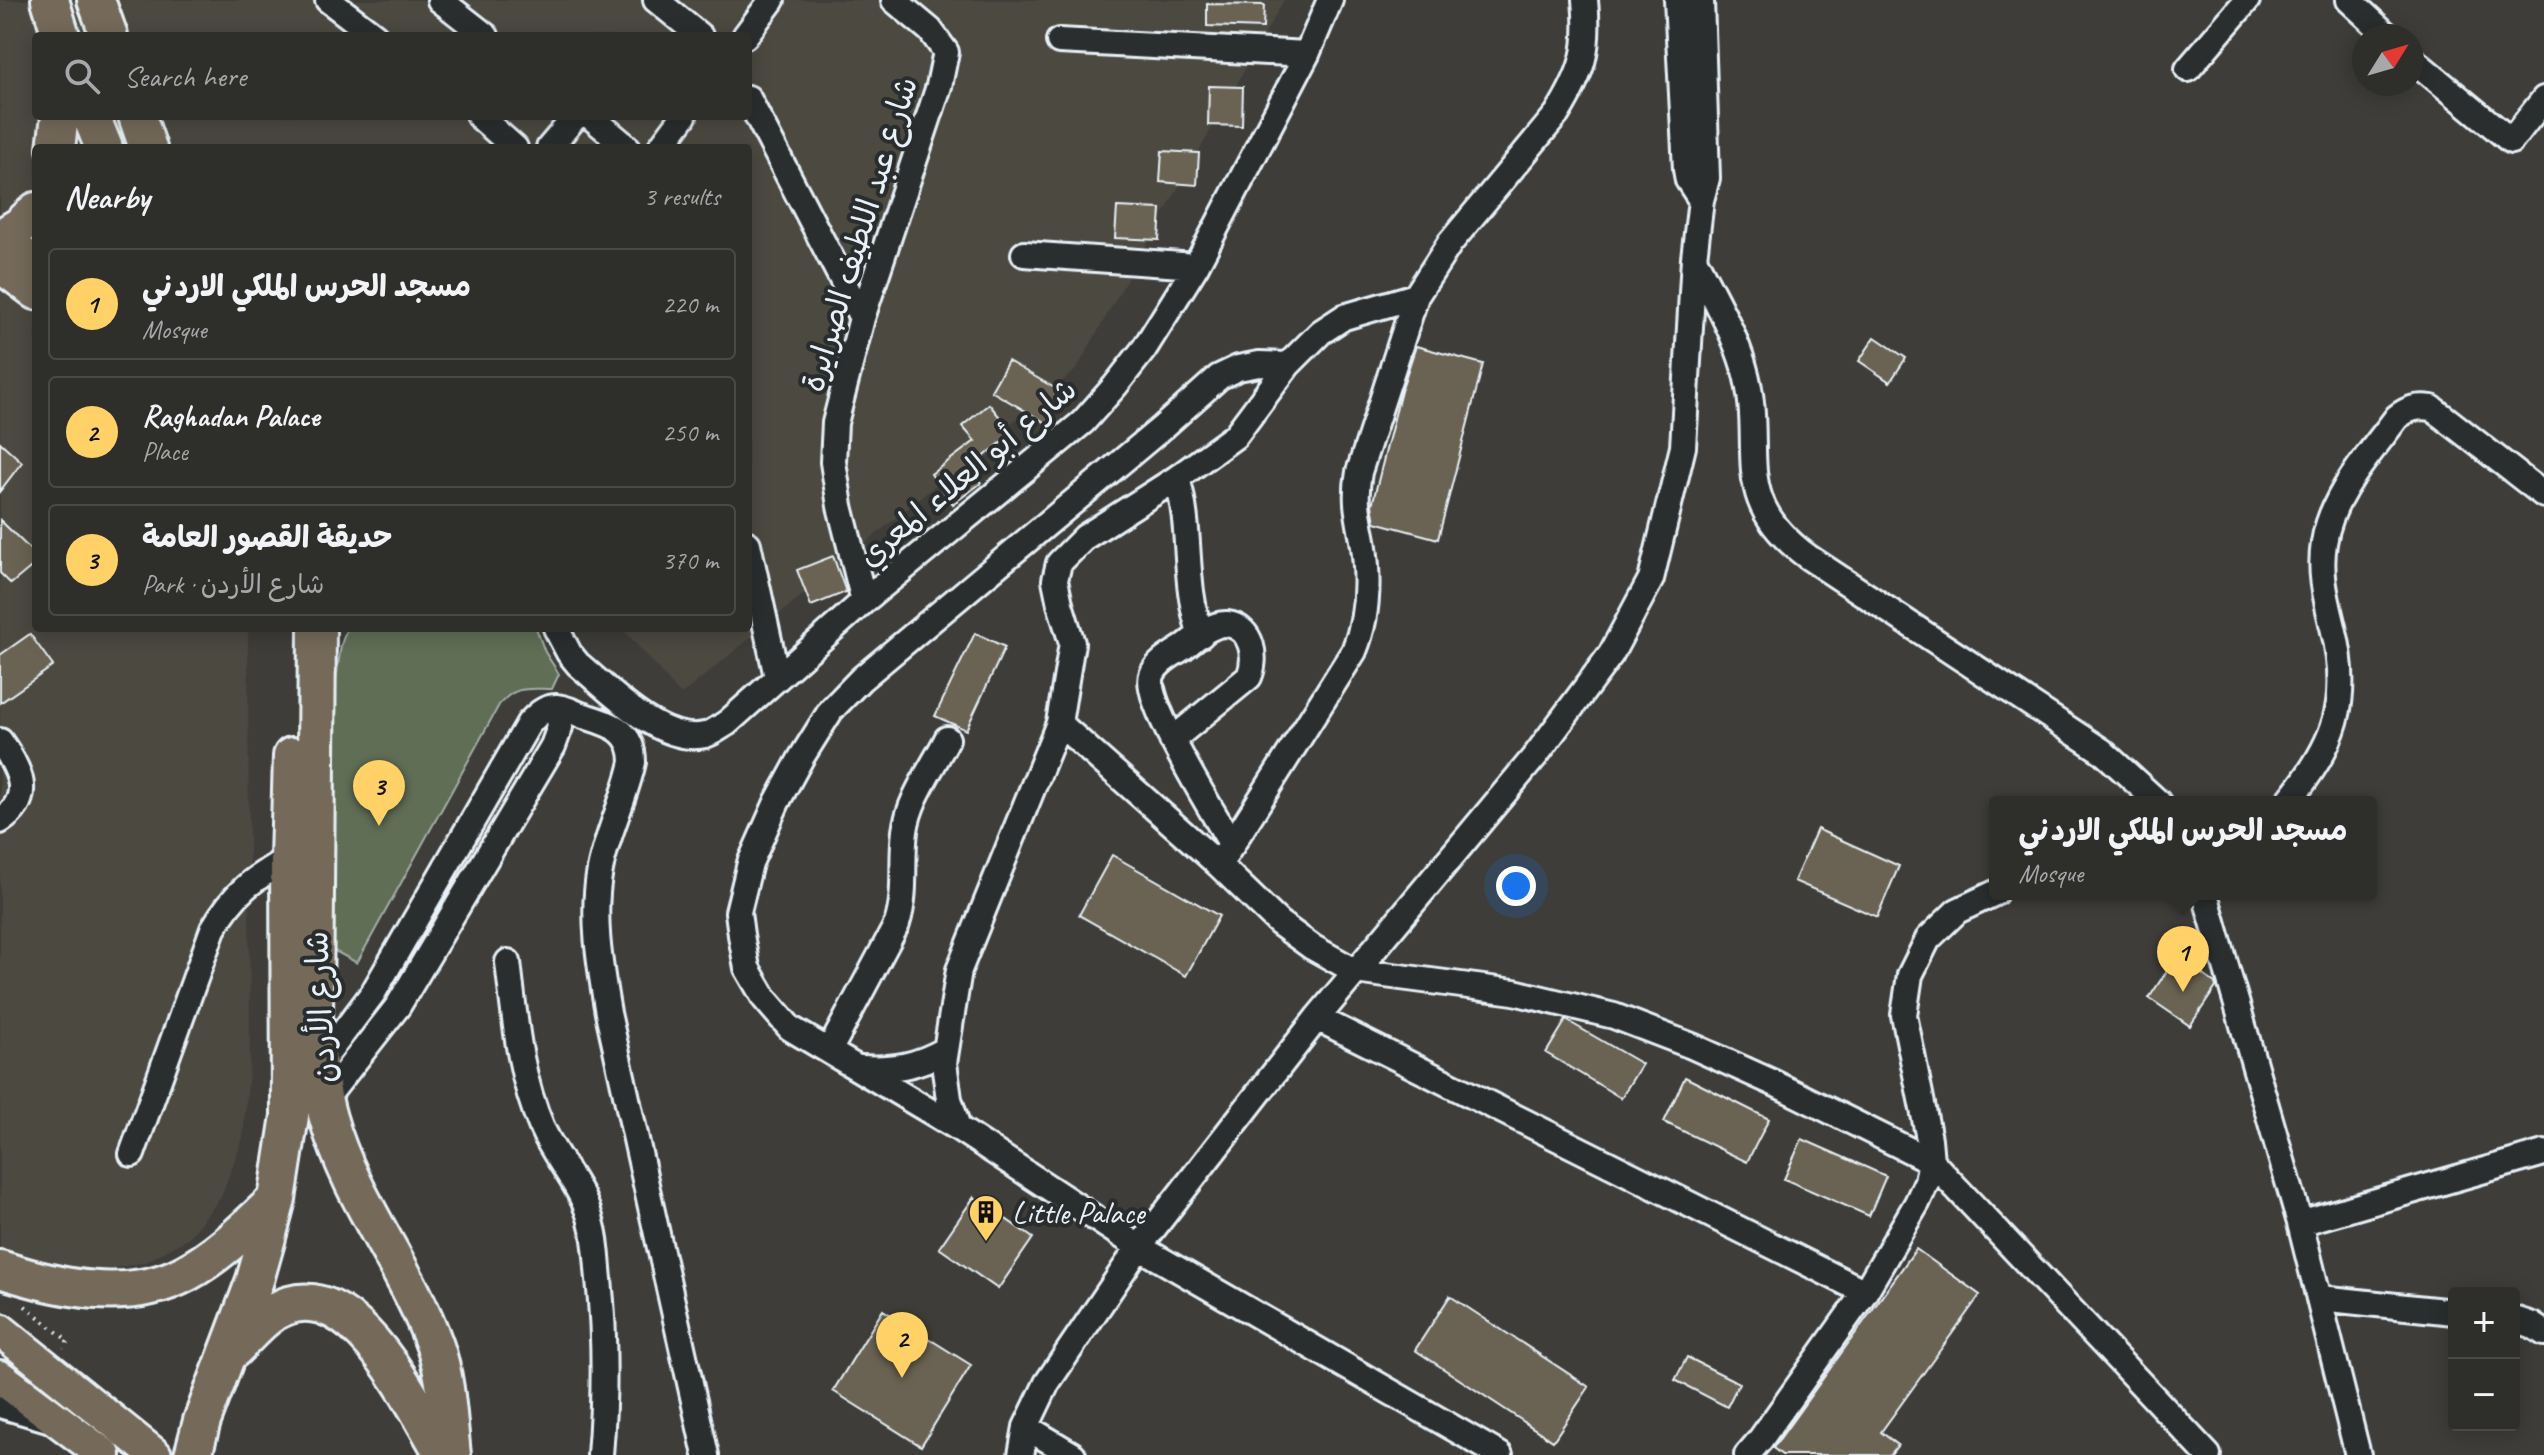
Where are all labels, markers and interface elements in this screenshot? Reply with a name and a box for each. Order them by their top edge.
north arrow [2352,24,2424,96]
search box [32,32,752,120]
icon: search [60,54,104,98]
text: Search here [124,57,246,95]
street label: شارع عبد اللطيف الصرايرة [792,72,929,397]
text: Nearby [64,175,150,218]
text: 3 results [644,180,720,213]
text: مسجد الحرس الملكي الاردني [142,267,471,305]
text: 1 [86,288,98,321]
text: 220 m [662,288,718,321]
text: Mosque [142,313,207,346]
street label: شارع أبو العلاء المعري [849,369,1086,577]
text: Raghadan Palace [142,397,320,435]
text: 2 [86,416,98,449]
text: 250 m [662,416,718,449]
text: Place [142,435,188,468]
text: حديقة القصور العامة [142,518,393,556]
text: 3 [86,544,98,577]
text: 370 m [662,544,718,577]
text: Park · شارع الأردن [142,568,324,601]
pin: 3 [353,760,405,826]
popup [1989,796,2377,900]
text: مسجد الحرس الملكي الاردني [2019,811,2347,849]
text: Mosque [2019,857,2083,890]
your location [1496,866,1536,906]
pin: 1 [2157,926,2209,992]
street label: شارع الأردن [295,930,347,1084]
place label: Little Palace [1012,1192,1147,1233]
building icon: Little Palace [967,1193,1005,1243]
map controls [2448,1287,2520,1431]
button: + [2448,1287,2520,1359]
pin: 2 [876,1312,928,1378]
button: − [2448,1359,2520,1431]

